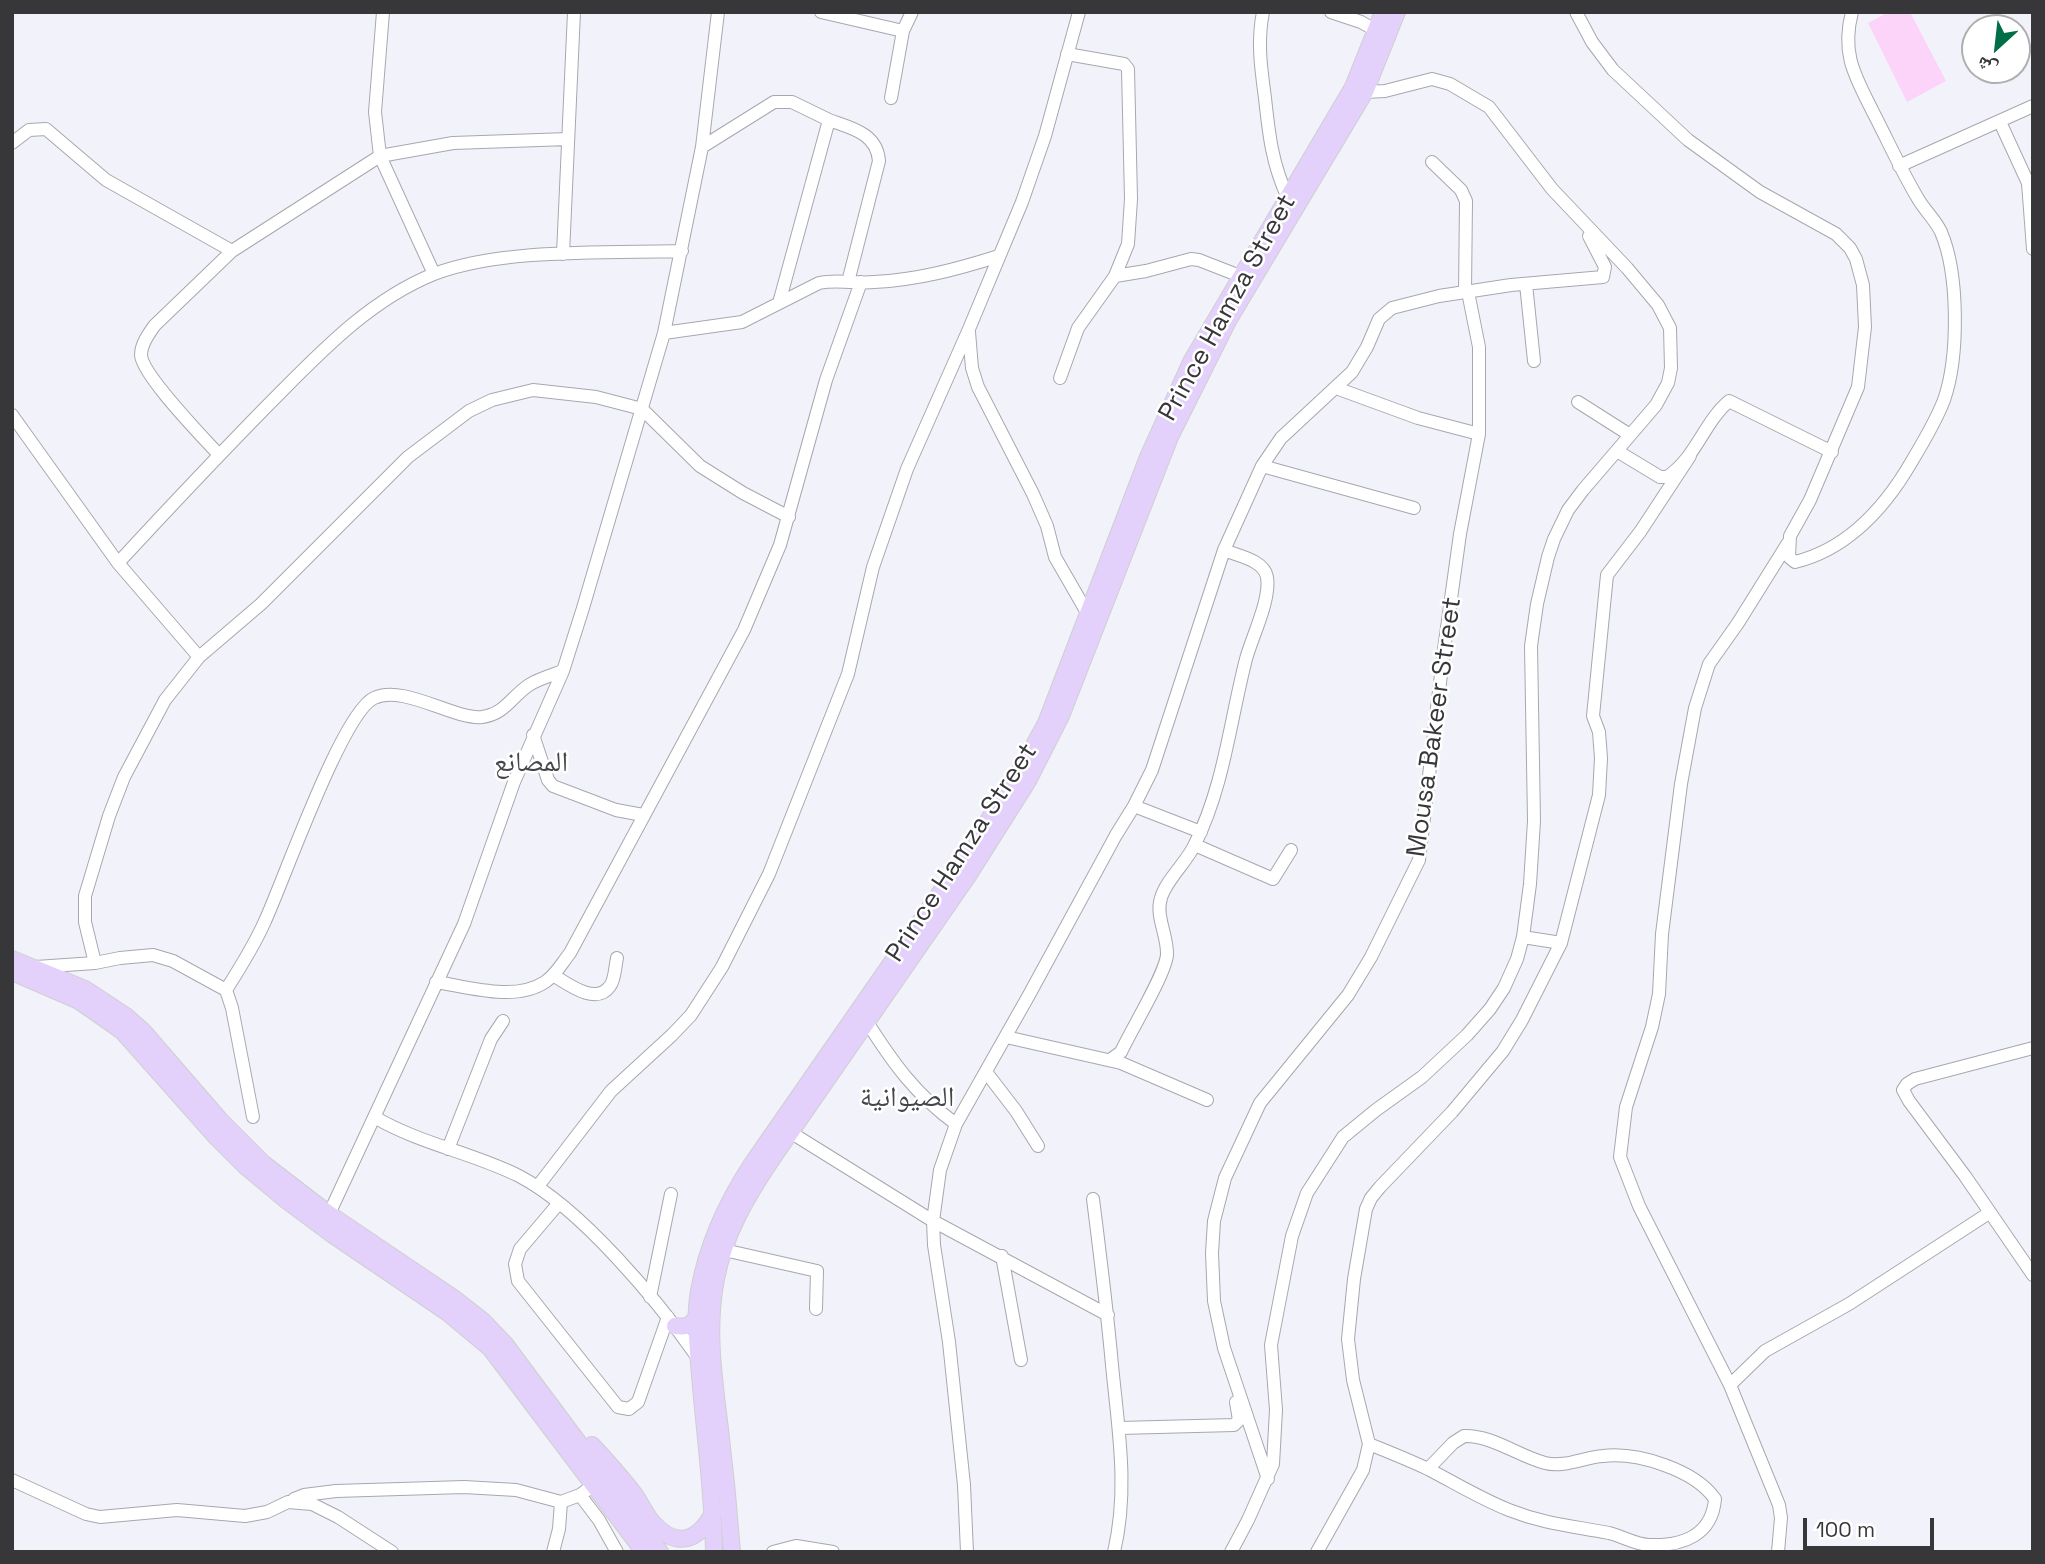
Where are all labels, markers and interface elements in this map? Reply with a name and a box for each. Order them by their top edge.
north arrow [1961,14,2031,84]
text: ش [1972,51,2002,82]
street label: Prince Hamza Street [1153,189,1303,427]
street label: Mousa Bakeer Street [1401,595,1469,859]
street label: Prince Hamza Street [880,738,1044,968]
district label: المصانع [494,746,568,780]
district label: الصيوانية [860,1081,954,1115]
scale bar [1807,1504,1938,1548]
text: 100 m [1816,1516,1875,1543]

